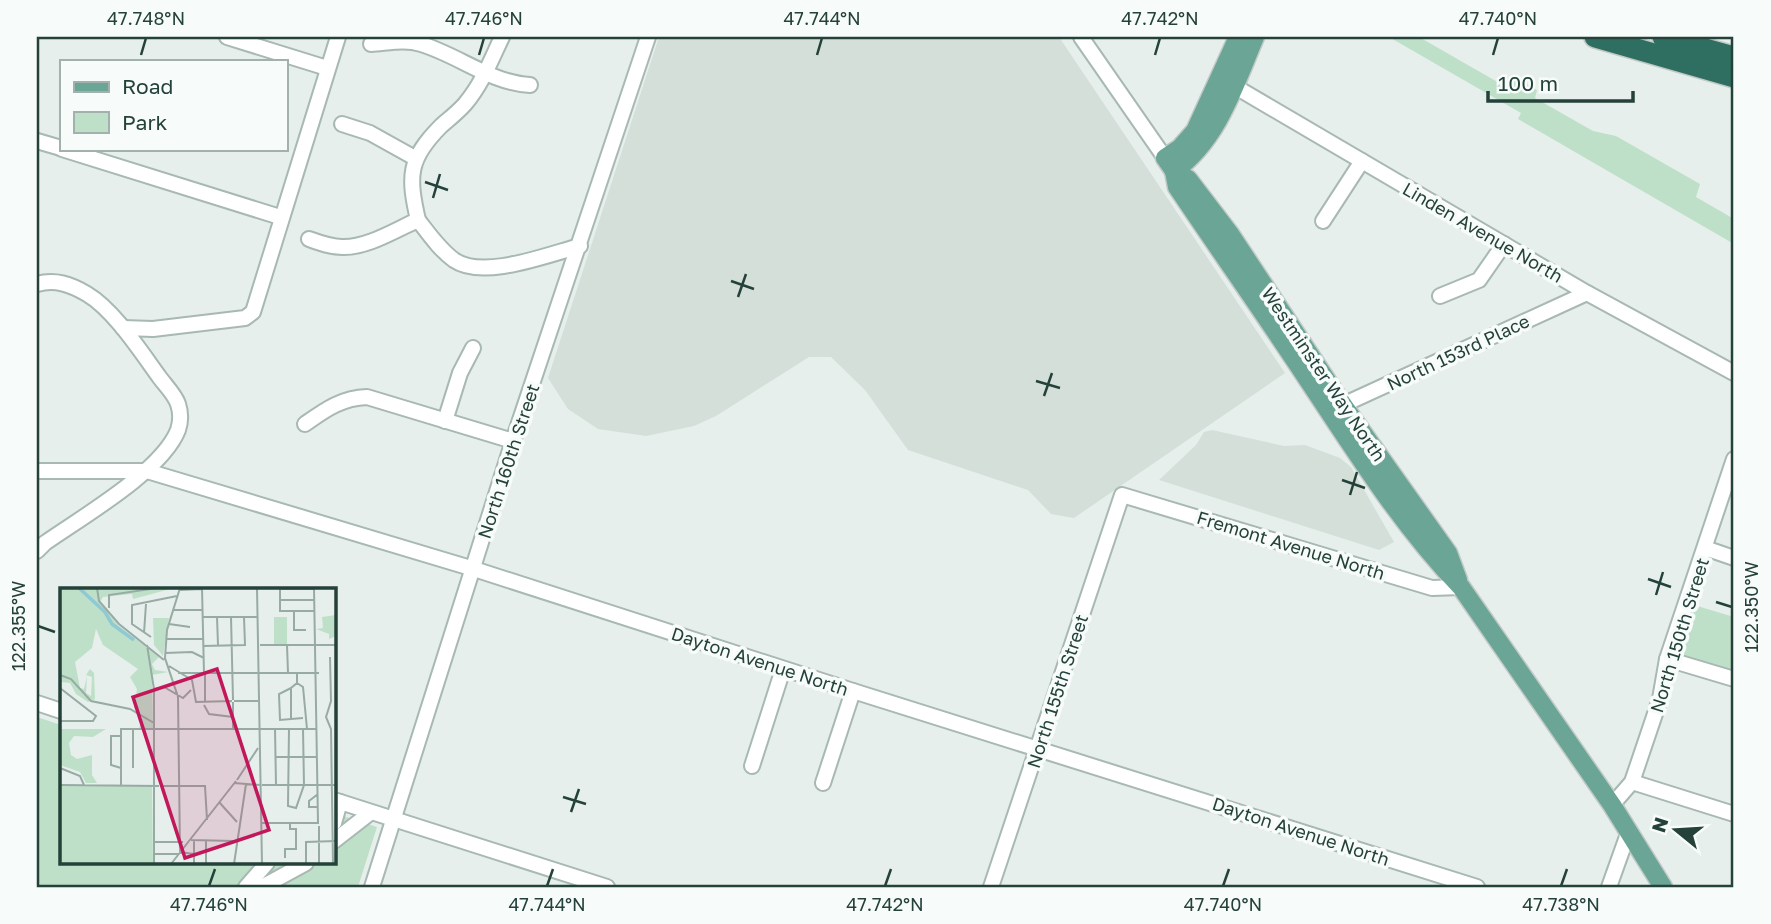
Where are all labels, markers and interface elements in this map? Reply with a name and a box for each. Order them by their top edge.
text: 47.748°N [107,7,185,29]
text: 47.746°N [445,7,523,29]
text: 47.744°N [783,7,861,29]
text: 47.742°N [1121,7,1199,29]
text: 47.740°N [1459,7,1537,29]
legend [60,60,287,150]
scale bar [1488,60,1633,104]
text: 100 m [1498,70,1558,96]
text: Road [122,73,173,99]
text: Park [122,109,168,135]
street label: Linden Avenue North [1399,177,1567,287]
street label: Westminster Way North [1257,283,1391,465]
street label: North 153rd Place [1383,309,1533,395]
street label: North 160th Street [473,381,543,541]
street label: Fremont Avenue North [1194,506,1388,584]
street label: North 150th Street [1645,555,1713,715]
text: 122.350°W [1740,561,1762,653]
text: 122.355°W [7,581,29,671]
inset map [60,588,336,864]
street label: North 155th Street [1022,611,1092,771]
street label: Dayton Avenue North [669,622,851,700]
street label: Dayton Avenue North [1210,792,1392,870]
north arrow [1642,794,1712,864]
text: N [1646,814,1673,835]
text: 47.746°N [170,893,248,915]
text: 47.744°N [508,893,586,915]
text: 47.742°N [846,893,924,915]
text: 47.740°N [1184,893,1262,915]
text: 47.738°N [1522,893,1600,915]

